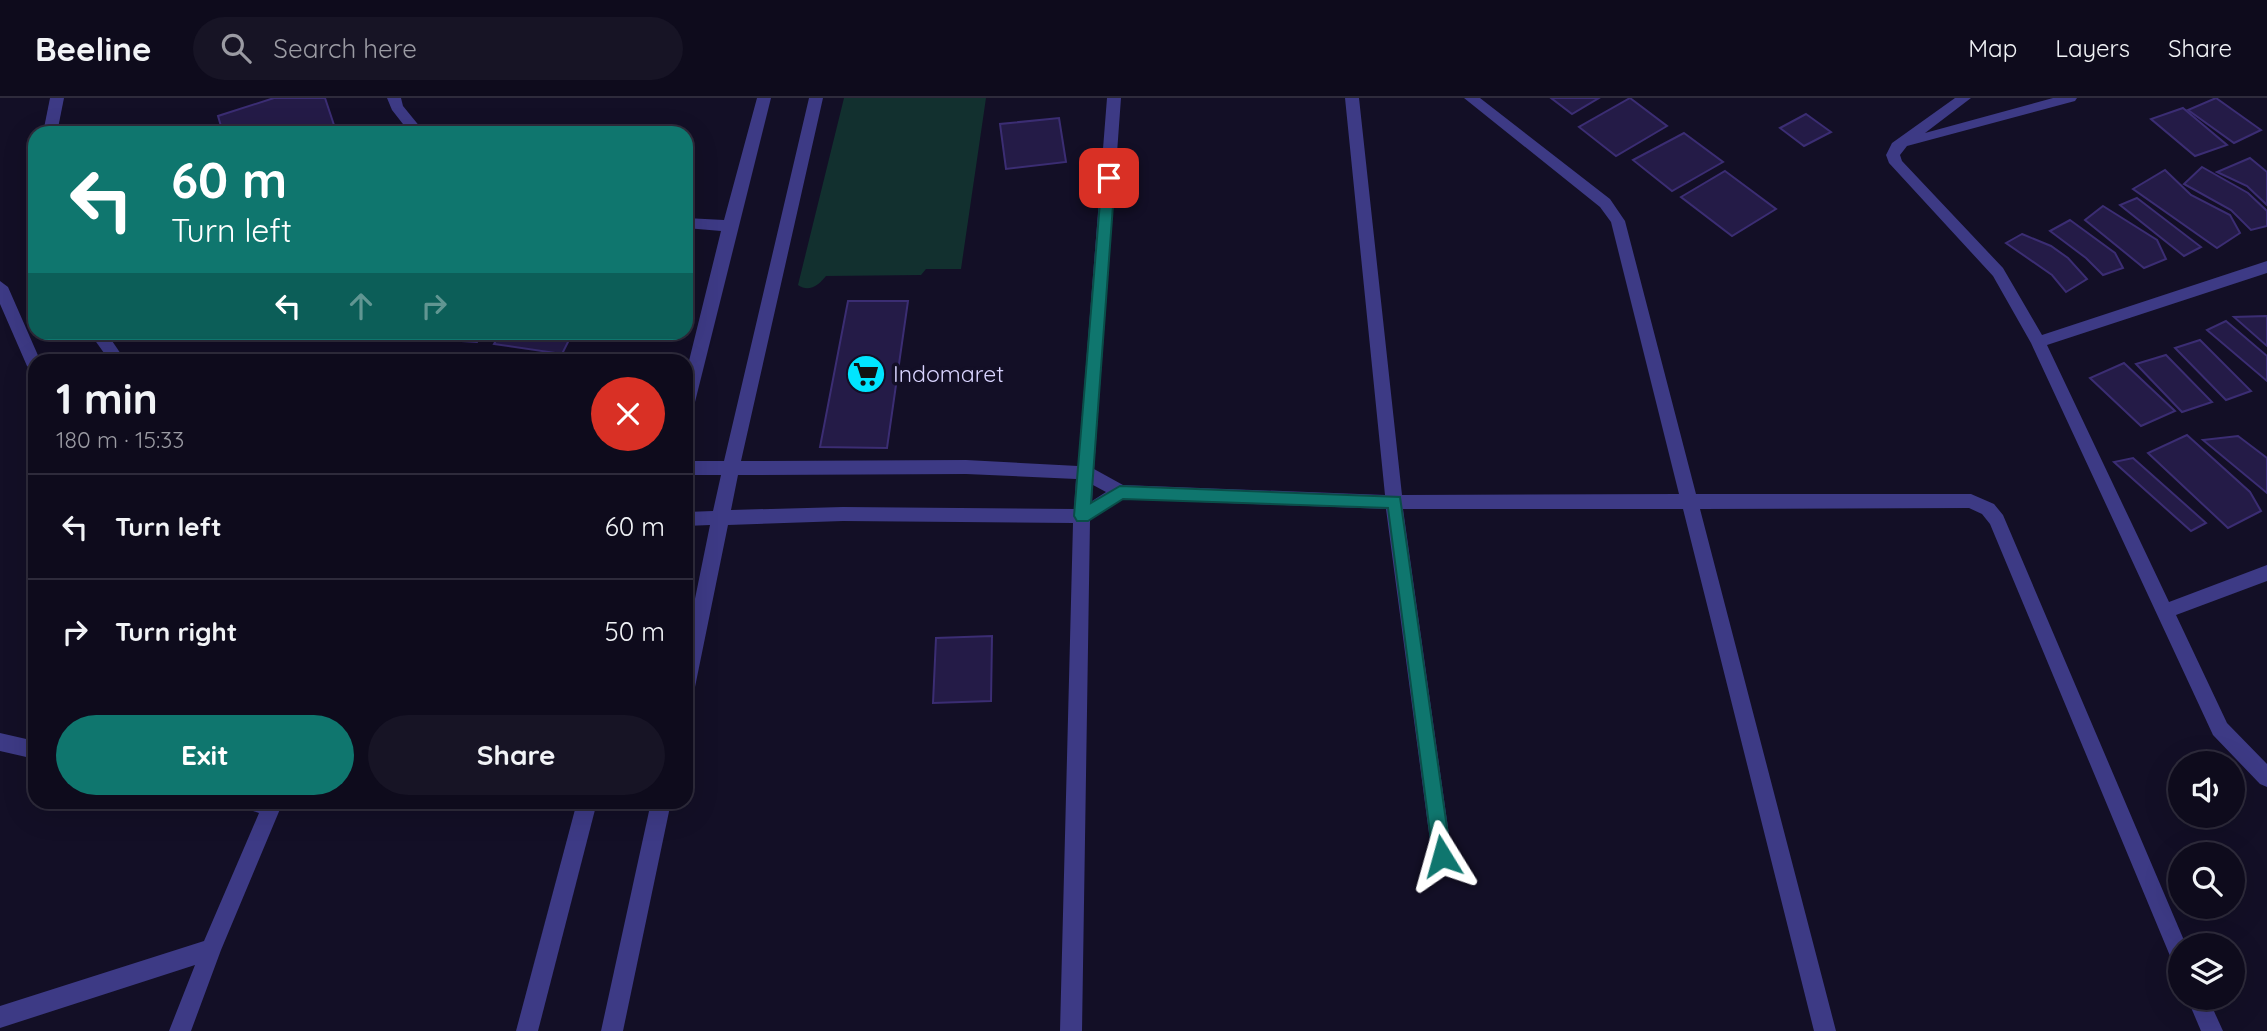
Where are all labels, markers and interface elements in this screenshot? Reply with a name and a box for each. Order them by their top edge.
search box [193,17,683,80]
text: Beeline [35,28,151,69]
icon: search [217,29,255,67]
text: Search here [273,32,417,65]
text: Map [1968,33,2017,63]
text: Layers [2055,33,2130,63]
text: Share [2168,33,2232,63]
pin [1079,148,1139,208]
text: 60 m [171,149,287,210]
icon: left [56,154,147,245]
icon: arrive [1090,159,1128,197]
text: Turn left [171,210,292,250]
icon: left [269,287,307,325]
icon: ahead [342,287,380,325]
icon: right [415,287,453,325]
supermarket icon: Indomaret [845,353,887,395]
place label: Indomaret [893,359,1004,388]
text: 1 min [56,372,158,425]
button: close [591,377,665,451]
text: 180 m · 15:33 [56,425,184,454]
icon: left [56,508,94,546]
text: Turn left [115,510,222,543]
text: 60 m [605,510,665,543]
icon: right [56,613,94,651]
text: Turn right [115,615,237,648]
text: 50 m [605,615,665,648]
button: Exit [56,715,354,795]
button: Share [368,715,665,795]
map controls [2168,751,2245,1010]
button: sound [2168,751,2245,828]
position arrow [1405,819,1479,893]
button: search [2168,842,2245,919]
button: layers [2168,933,2245,1010]

